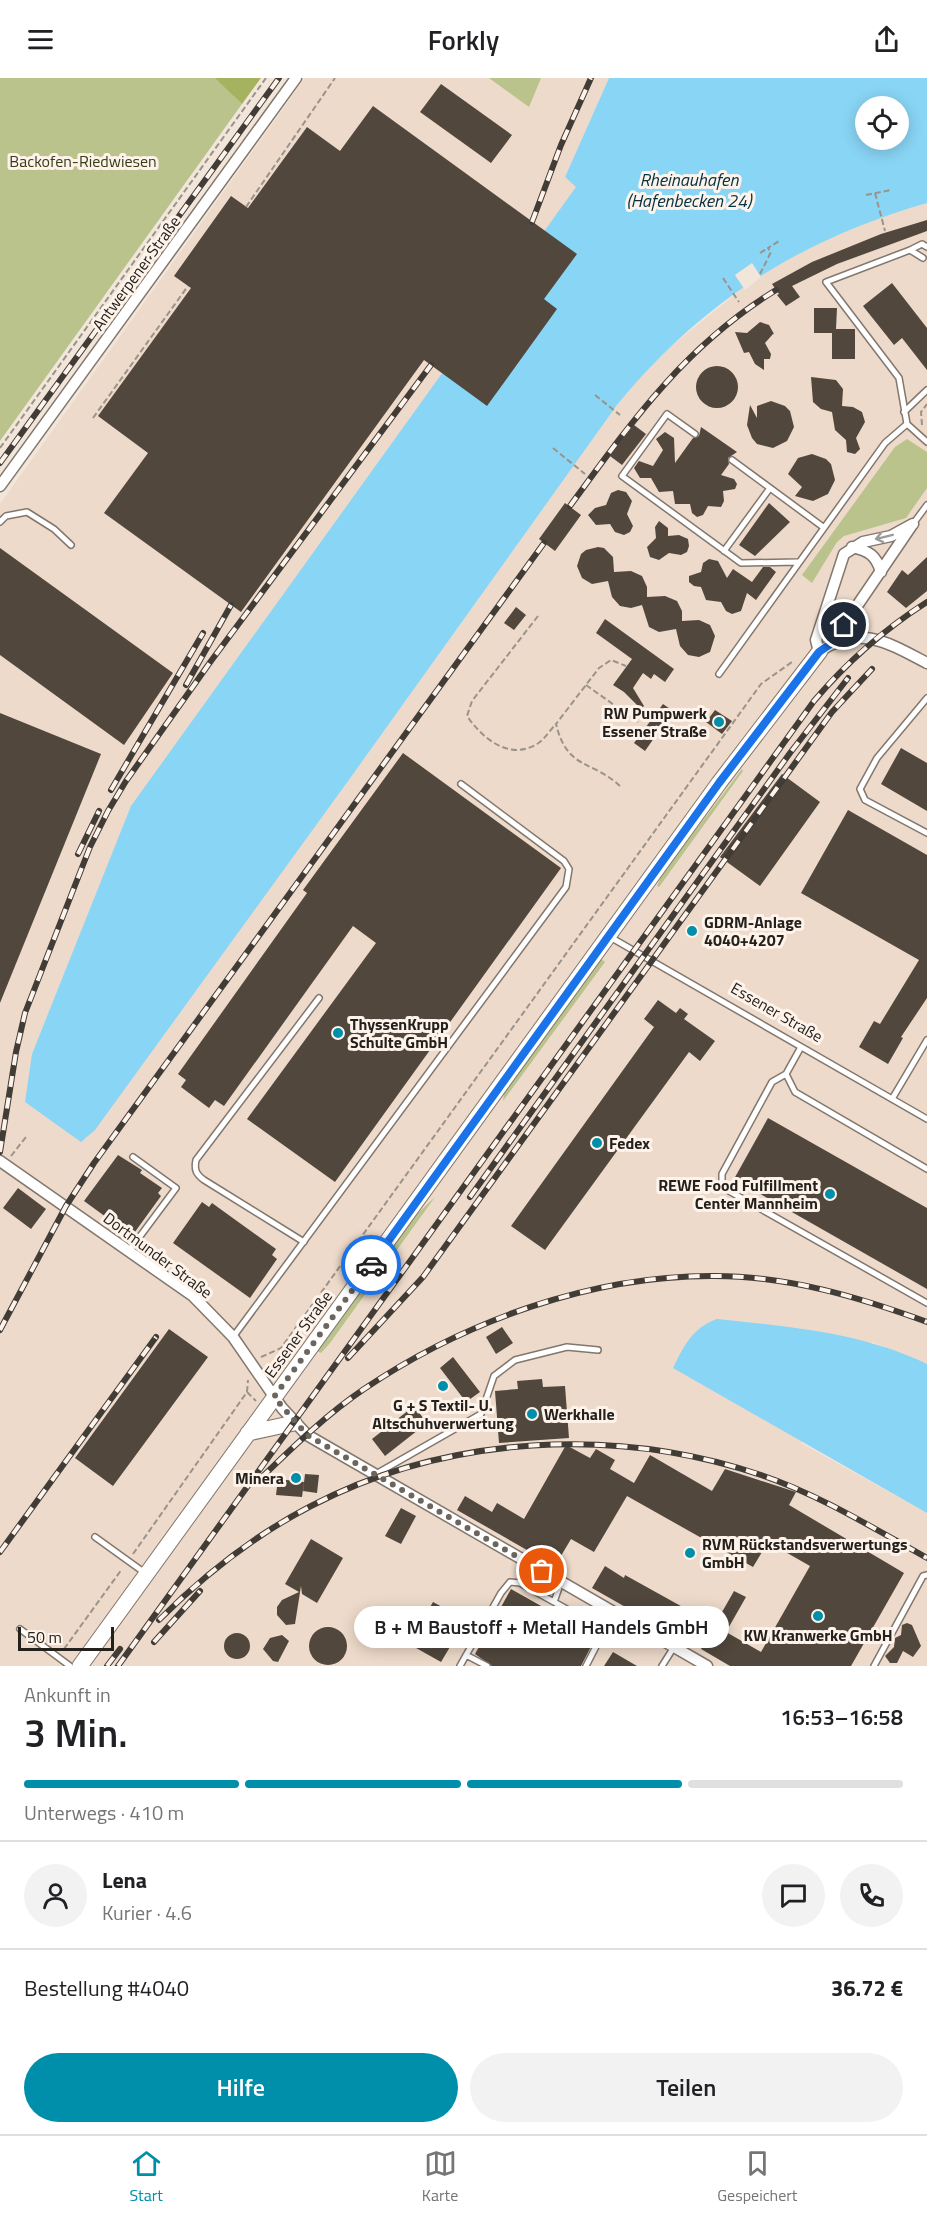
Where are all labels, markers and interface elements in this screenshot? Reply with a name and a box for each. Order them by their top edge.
text: Forkly [428,19,499,60]
icon: menu [24,23,57,56]
icon: share [870,23,903,56]
map controls [855,96,909,150]
button: locate [855,96,909,150]
park label: Backofen-Riedwiesen [9,149,157,173]
water label: Rheinauhafen (Hafenbecken 24) [627,166,753,214]
street label: Antwerpener Straße [86,211,186,335]
one-way arrow [874,532,893,544]
pin [818,599,869,650]
icon: home [827,608,860,641]
place label: RW Pumpwerk Essener Straße [602,701,708,743]
marker: RW Pumpwerk Essener Straße [712,715,726,729]
place label: GDRM-Anlage 4040+4207 [704,910,802,952]
marker: GDRM-Anlage 4040+4207 [685,924,699,938]
street label: Essener Straße [727,976,827,1048]
place label: ThyssenKrupp Schulte GmbH [350,1012,449,1054]
marker: ThyssenKrupp Schulte GmbH [331,1026,345,1040]
place label: Fedex [609,1131,650,1155]
marker: Fedex [590,1136,604,1150]
place label: REWE Food Fulfillment Center Mannheim [658,1173,818,1215]
marker: REWE Food Fulfillment Center Mannheim [823,1187,837,1201]
street label: Dortmunder Straße [98,1206,218,1304]
courier [341,1235,401,1295]
icon: car [355,1249,388,1282]
street label: Essener Straße [258,1285,338,1383]
marker: G + S Textil- U. Altschuhverwertung [436,1379,450,1393]
place label: G + S Textil- U. Altschuhverwertung [372,1393,514,1435]
place label: Werkhalle [544,1402,615,1426]
marker: Werkhalle [525,1407,539,1421]
place label: Minera [235,1466,284,1490]
marker: Minera [289,1471,303,1485]
place label: RVM Rückstandsverwertungs GmbH [702,1532,908,1574]
pin [516,1545,567,1596]
marker: RVM Rückstandsverwertungs GmbH [683,1546,697,1560]
icon: bag [525,1554,558,1587]
callout: B + M Baustoff + Metall Handels GmbH [354,1607,730,1649]
marker: KW Kranwerke GmbH [811,1609,825,1623]
text: B + M Baustoff + Metall Handels GmbH [374,1611,709,1642]
place label: KW Kranwerke GmbH [743,1623,893,1647]
scale bar [18,1624,114,1652]
text: 50 m [27,1625,62,1649]
text: Ankunft in [24,1679,111,1710]
text: 16:53–16:58 [780,1700,903,1734]
text: 3 Min. [24,1703,128,1762]
text: Unterwegs · 410 m [24,1797,184,1828]
text: Lena [102,1863,147,1897]
button: person [24,1864,87,1927]
button: chat [762,1864,825,1927]
button: phone [840,1864,903,1927]
text: Kurier · 4.6 [102,1897,192,1928]
text: Bestellung #4040 [24,1971,189,2005]
text: 36.72 € [831,1971,903,2005]
button: Hilfe [24,2053,458,2122]
button: Teilen [470,2053,903,2122]
tab: Start [130,2147,163,2207]
tab: Karte [422,2147,458,2207]
tab: Gespeichert [717,2147,797,2207]

